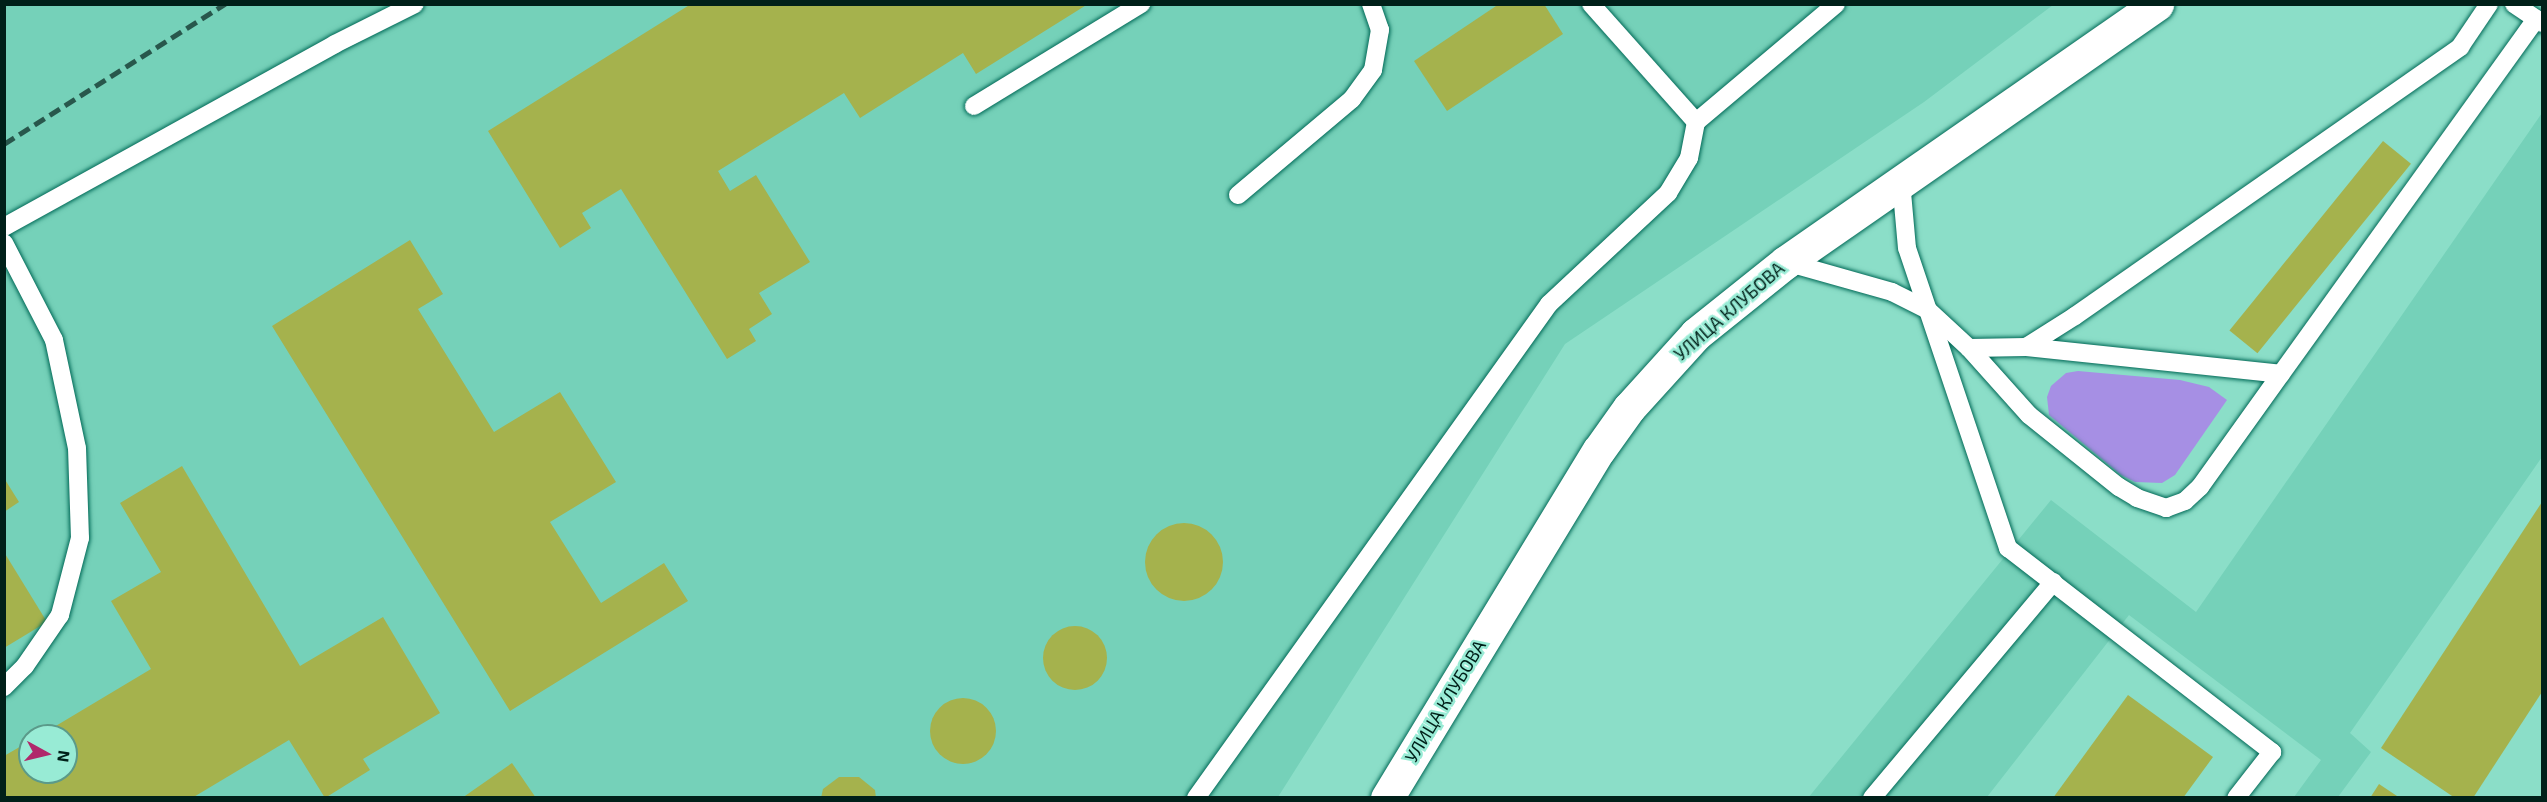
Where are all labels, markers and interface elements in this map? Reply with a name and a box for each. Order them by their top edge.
street label: УЛИЦА КЛУБОВА [1669,257,1789,365]
street label: УЛИЦА КЛУБОВА [1400,636,1490,766]
north arrow [18,724,78,784]
text: N [54,749,75,763]

